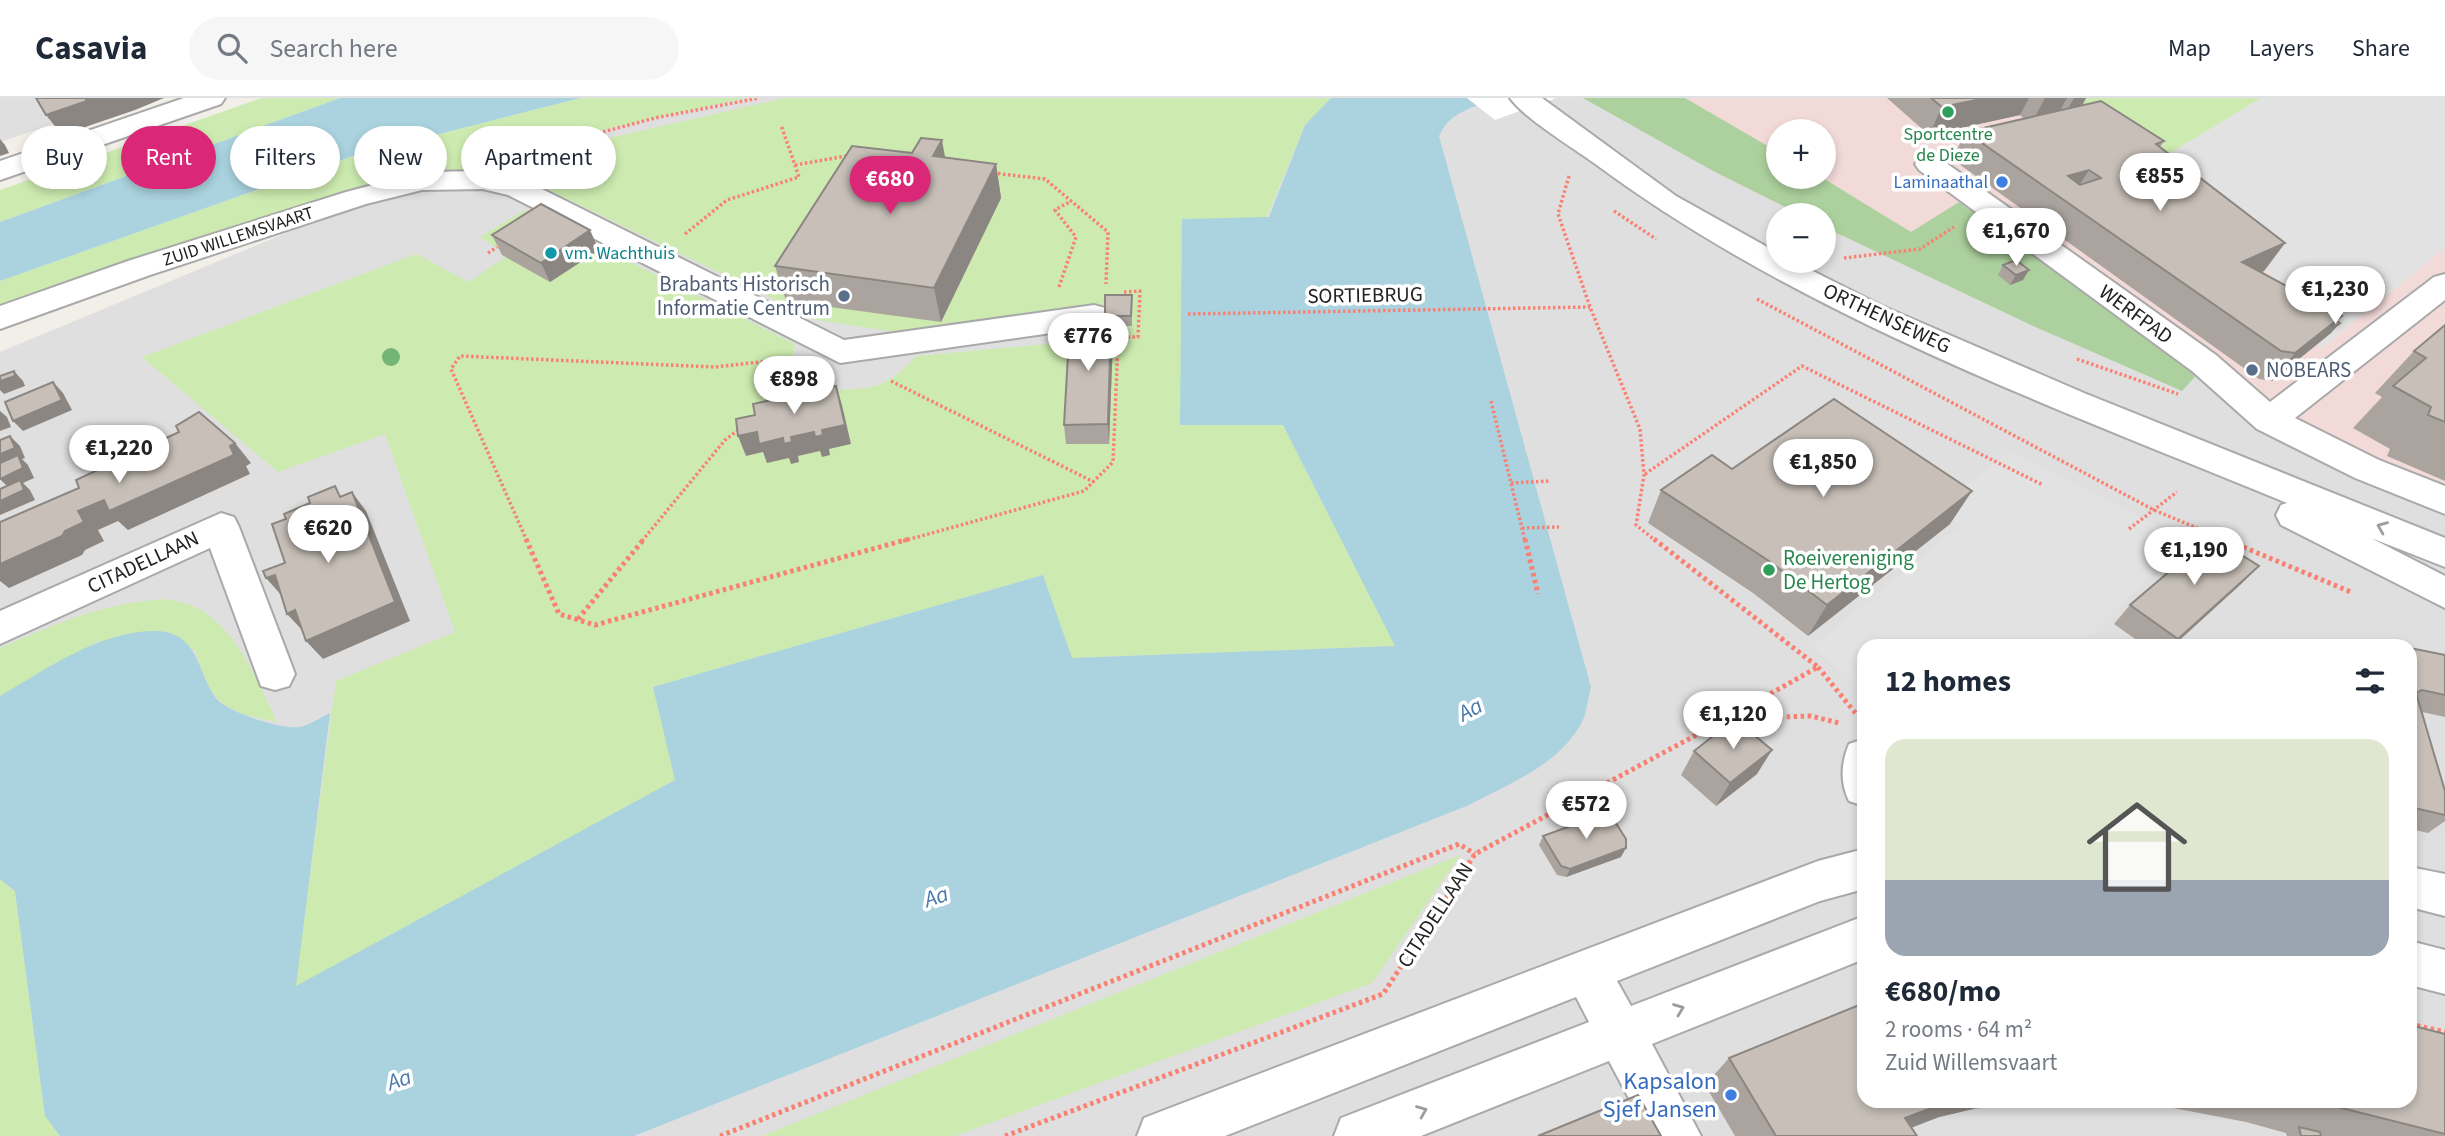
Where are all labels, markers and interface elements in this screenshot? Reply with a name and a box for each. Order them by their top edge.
search box [189,17,679,80]
text: Casavia [35,25,147,72]
icon: search [213,29,251,67]
text: Search here [269,30,398,67]
text: Map [2168,31,2211,66]
text: Layers [2249,31,2314,66]
text: Share [2352,31,2410,66]
marker: Sportcentre de Dieze [1940,104,1956,120]
map controls [1766,119,1836,273]
button: + [1766,119,1836,189]
place label: Sportcentre de Dieze [1903,122,1993,168]
chip: Buy [21,126,107,189]
chip: Rent [121,126,216,189]
chip: Filters [230,126,340,189]
chip: New [354,126,447,189]
chip: Apartment [461,126,616,189]
pin: €855 [2119,153,2201,213]
pin: €680 [849,156,931,216]
text: €855 [2136,159,2184,192]
text: €680 [866,162,914,195]
place label: Laminaathal [1894,170,1988,195]
marker: Laminaathal [1994,174,2010,190]
street label: ZUID WILLEMSVAART [160,200,317,273]
button: − [1766,203,1836,273]
pin: €1,670 [1959,208,2073,268]
text: €1,670 [1982,214,2050,247]
place label: vm. Wachthuis [565,241,675,266]
marker: vm. Wachthuis [543,245,559,261]
pin: €1,230 [2278,266,2392,326]
place label: Brabants Historisch Informatie Centrum [657,269,830,323]
text: €1,230 [2301,272,2369,305]
street label: ORTHENSEWEG [1818,275,1956,361]
street label: WERFPAD [2093,277,2179,351]
street label: SORTIEBRUG [1307,279,1423,311]
marker: Brabants Historisch Informatie Centrum [836,288,852,304]
pin: €776 [1047,314,1129,373]
text: €776 [1064,319,1112,352]
place label: NOBEARS [2266,355,2351,385]
pin: €898 [753,356,835,416]
text: €898 [770,362,818,395]
marker: NOBEARS [2244,362,2260,378]
pin: €1,220 [62,426,176,485]
text: €1,220 [85,431,153,464]
pin: €1,850 [1766,440,1880,499]
text: €1,850 [1789,445,1857,478]
pin: €620 [287,505,369,565]
text: €620 [304,511,352,544]
one-way arrow [2376,521,2389,535]
street label: CITADELLAAN [82,523,204,601]
pin: €1,190 [2137,528,2251,587]
text: €1,190 [2160,533,2228,566]
place label: Roeivereniging De Hertog [1783,543,1914,597]
marker: Roeivereniging De Hertog [1761,562,1777,578]
text: 12 homes [1885,660,2011,703]
icon: filters [2351,662,2389,700]
water label: Aa [1450,689,1489,731]
pin: €1,120 [1676,692,1790,751]
text: €1,120 [1699,697,1767,730]
pin: €572 [1545,782,1627,841]
icon: home [2074,784,2200,910]
text: €572 [1562,787,1610,820]
street label: CITADELLAAN [1390,856,1480,974]
water label: Aa [918,877,953,917]
text: €680/mo [1885,970,2001,1013]
one-way arrow [1673,1003,1685,1017]
text: 2 rooms · 64 m² [1885,1013,2032,1046]
text: Zuid Willemsvaart [1885,1046,2057,1079]
water label: Aa [381,1060,416,1100]
place label: Kapsalon Sjef Jansen [1603,1064,1717,1127]
marker: Kapsalon Sjef Jansen [1723,1087,1739,1103]
one-way arrow [1416,1105,1428,1119]

